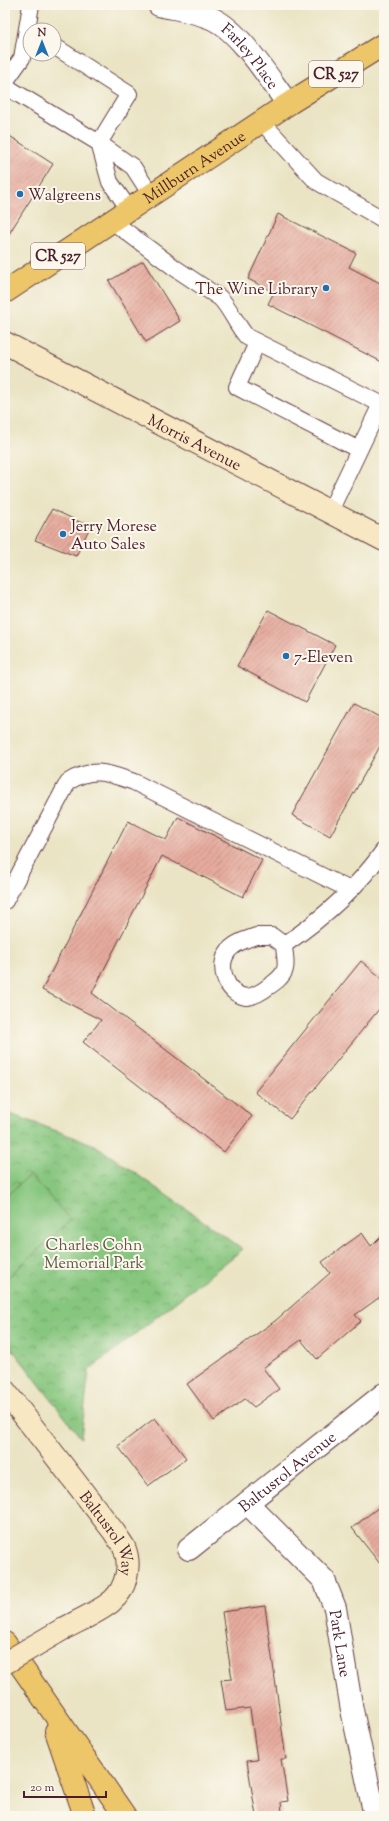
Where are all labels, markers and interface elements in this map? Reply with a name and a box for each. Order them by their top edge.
street label: Farley Place [215,19,283,95]
north arrow [22,22,62,62]
text: N [37,25,47,41]
road number: CR 527 [309,61,363,87]
street label: Millburn Avenue [140,126,251,211]
place label: Walgreens [28,185,101,208]
marker: Walgreens [15,189,25,199]
road number: CR 527 [31,243,85,269]
place label: The Wine Library [195,279,318,302]
marker: The Wine Library [321,283,331,293]
street label: Morris Avenue [143,410,245,478]
place label: Jerry Morese Auto Sales [70,516,157,557]
marker: Jerry Morese Auto Sales [58,529,68,539]
place label: 7-Eleven [294,647,354,670]
marker: 7-Eleven [281,651,291,661]
park label: Charles Cohn Memorial Park [44,1235,144,1276]
street label: Baltusrol Avenue [235,1427,342,1519]
street label: Baltusrol Way [72,1487,137,1577]
street label: Park Lane [322,1609,355,1679]
scale bar [24,1773,106,1799]
text: 20 m [30,1779,55,1797]

